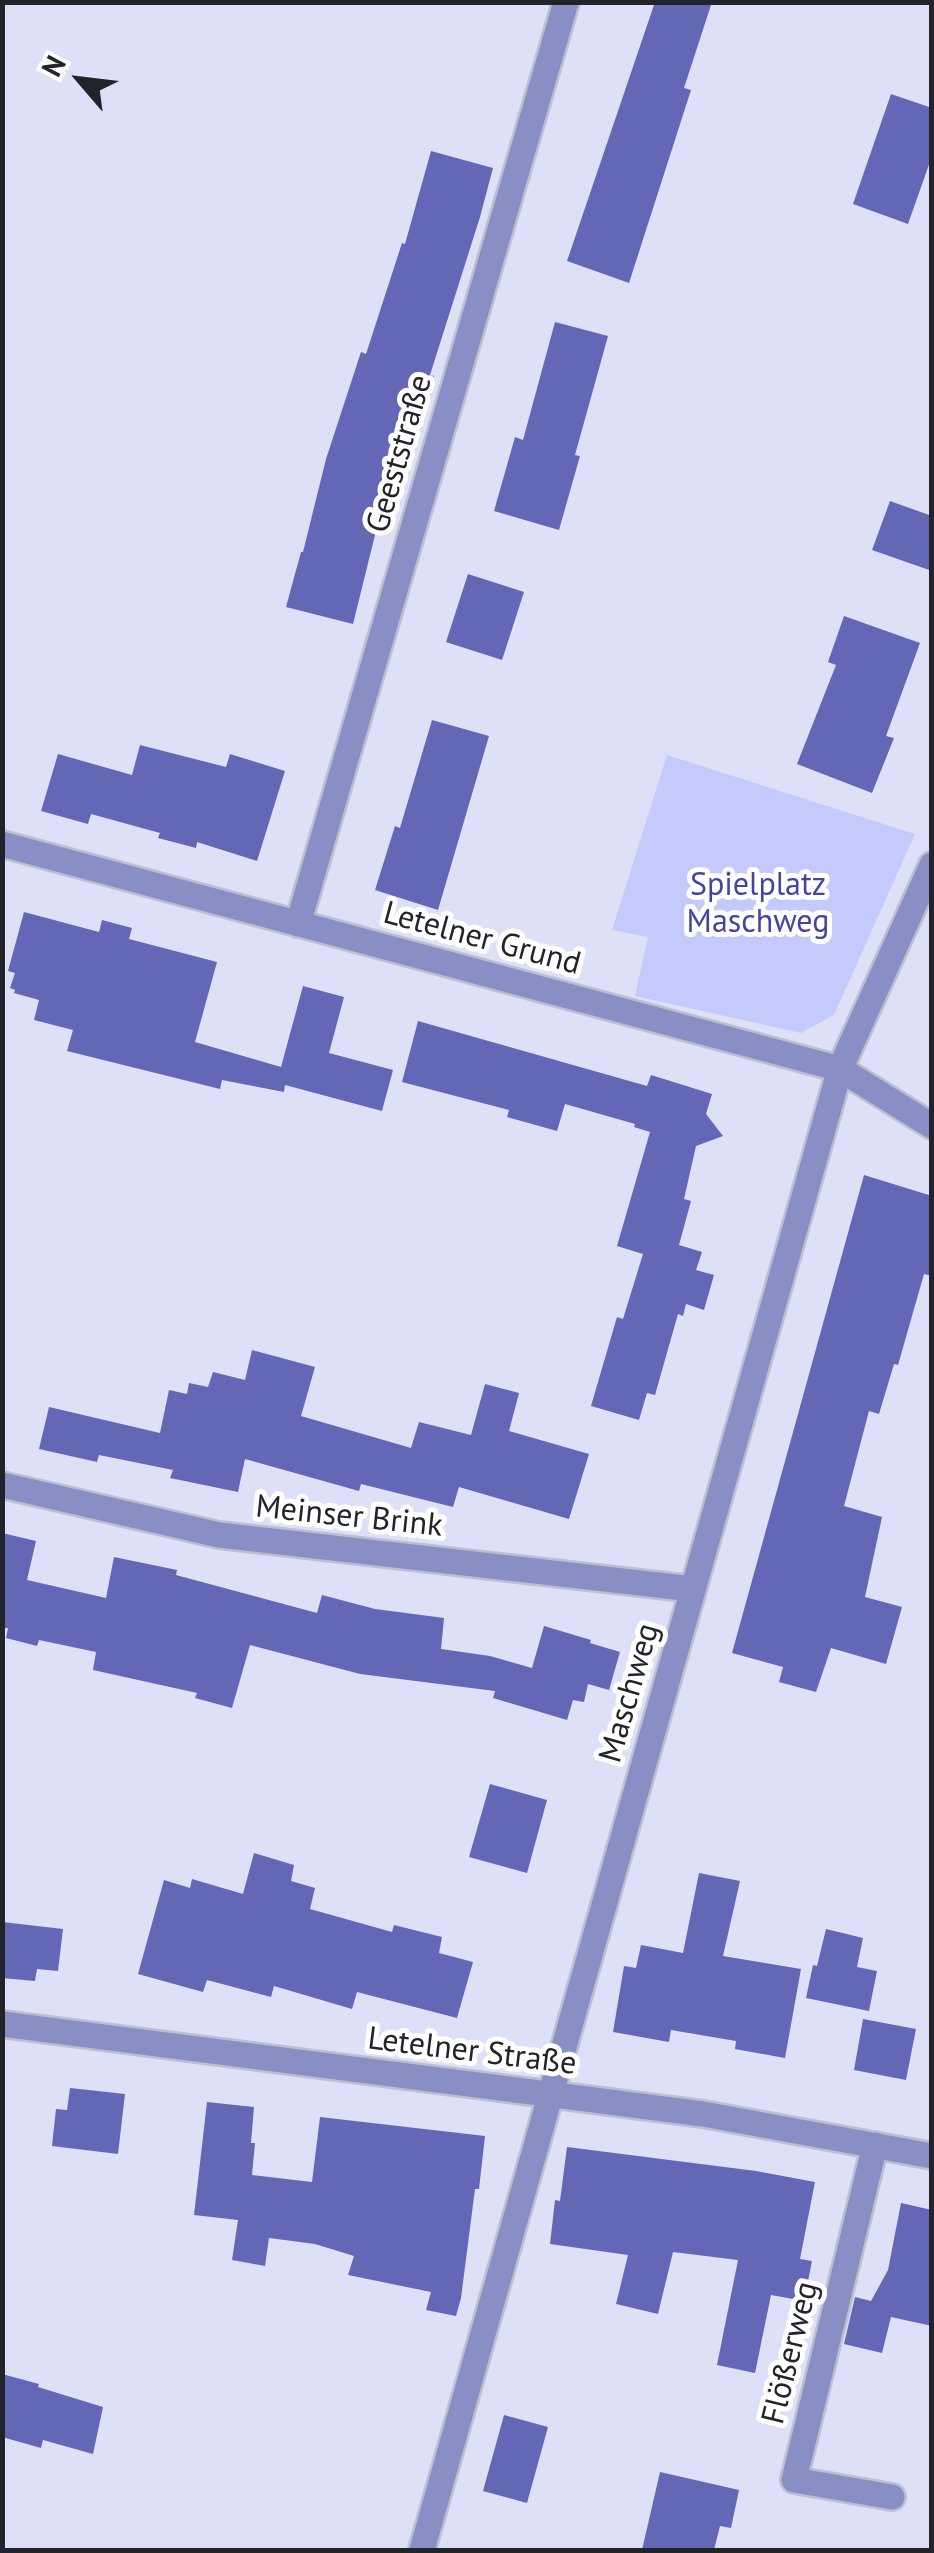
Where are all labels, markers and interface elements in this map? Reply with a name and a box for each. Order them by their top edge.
north arrow [30,30,130,130]
text: N [32,49,74,82]
street label: Geeststraße [359,371,441,537]
park label: Spielplatz Maschweg [687,867,829,942]
street label: Letelner Grund [379,894,585,984]
street label: Meinser Brink [254,1488,444,1546]
street label: Maschweg [592,1619,668,1767]
street label: Letelner Straße [365,2020,579,2084]
street label: Flößerweg [755,2278,827,2428]

